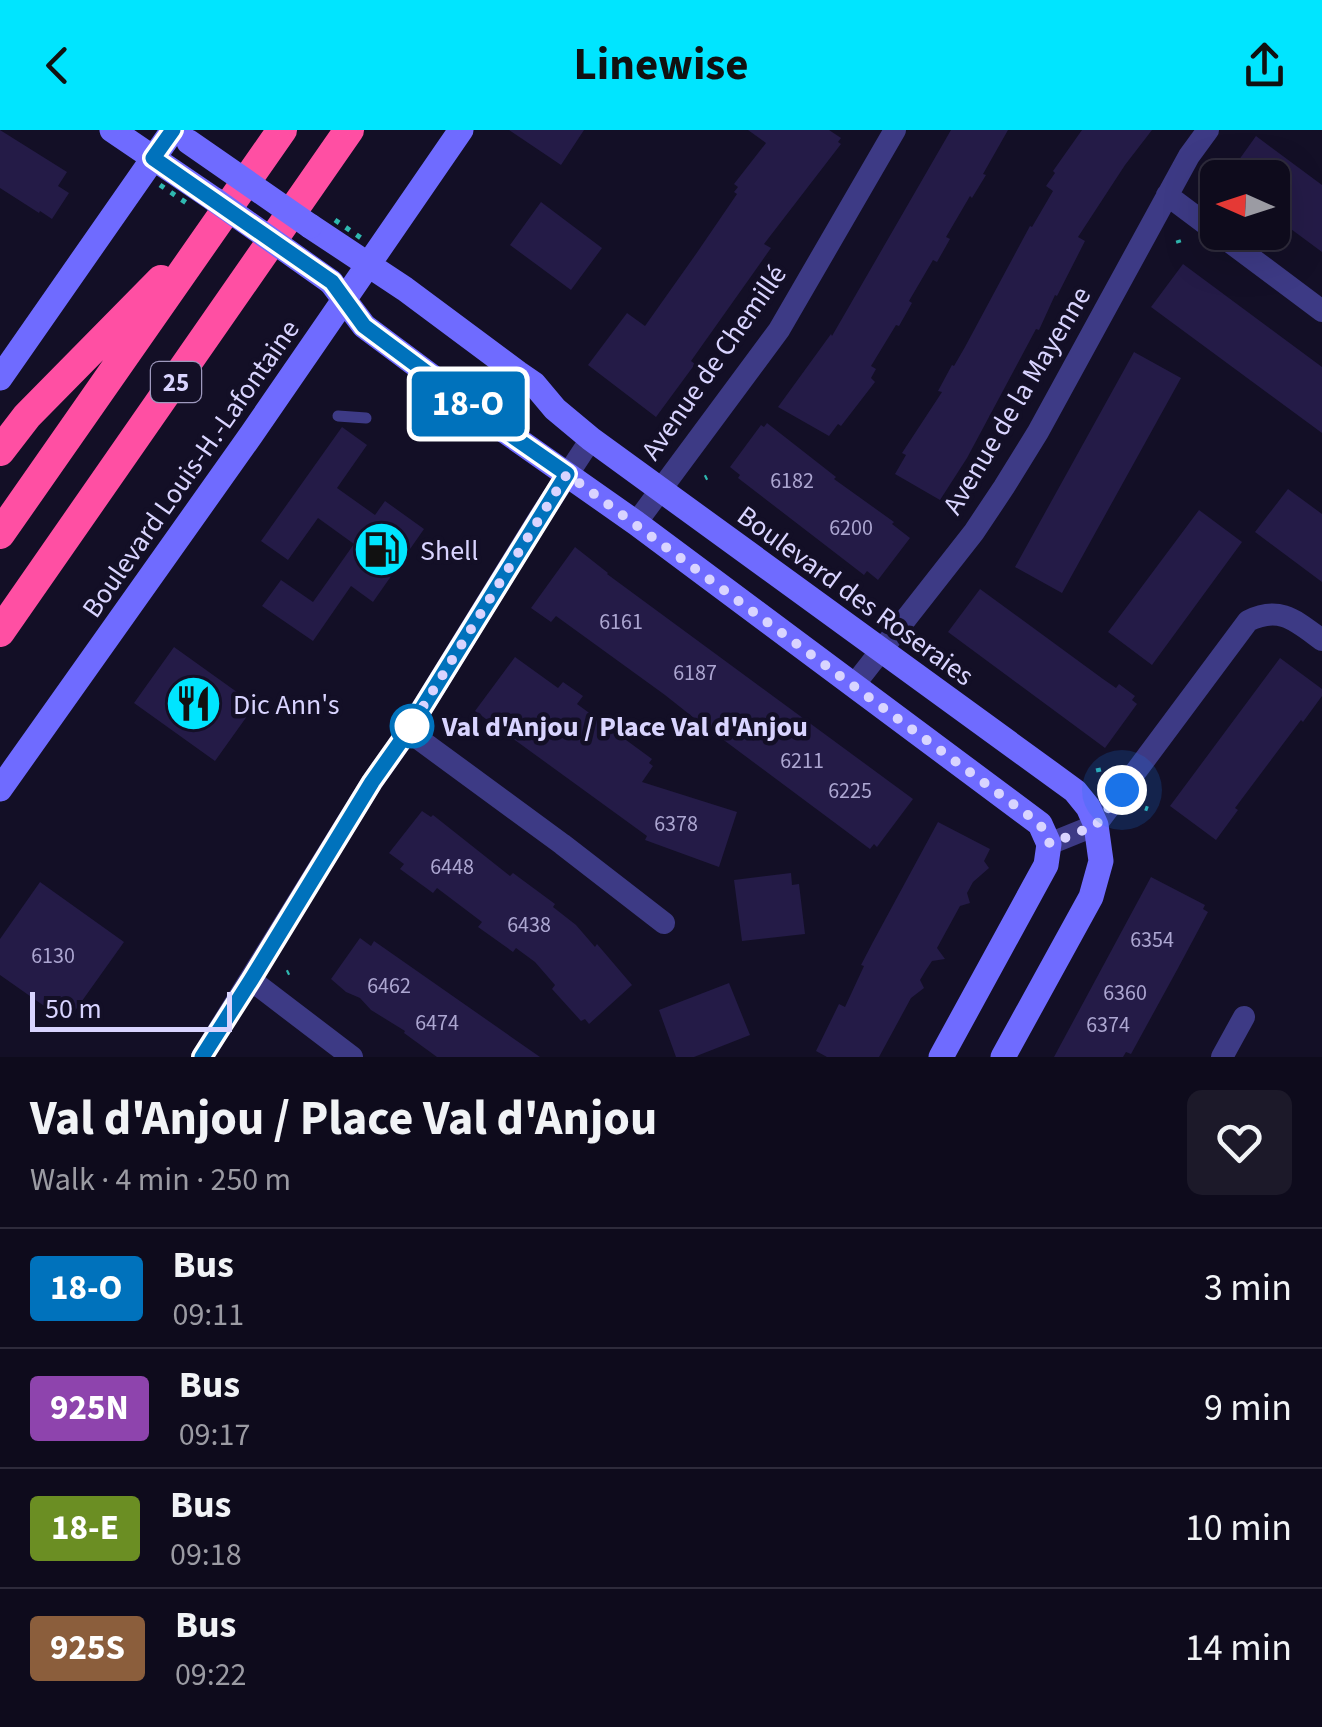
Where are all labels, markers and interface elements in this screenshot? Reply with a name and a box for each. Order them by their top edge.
text: Linewise [573,33,749,97]
icon: back [30,38,85,93]
icon: share [1237,38,1292,93]
north arrow [1200,160,1290,250]
map controls [1200,160,1290,250]
street label: Avenue de Chemillé [631,257,796,468]
street label: Avenue de la Mayenne [933,279,1101,522]
street label: Boulevard Louis-H.-Lafontaine [72,311,309,626]
road number: 25 [151,362,201,402]
line badge: 18-O [398,372,538,436]
text: 18-O [432,379,504,429]
house number: 6182 [770,465,814,497]
street label: Boulevard des Roseraies [729,496,982,695]
house number: 6200 [829,512,873,544]
fuel station icon: Shell [351,520,411,580]
place label: Shell [420,531,478,571]
house number: 6161 [599,606,643,638]
house number: 6187 [673,657,717,689]
restaurant icon: Dic Ann's [164,674,224,734]
place label: Dic Ann's [233,685,339,725]
marker: Val d'Anjou / Place Val d'Anjou [391,705,433,747]
place label: Val d'Anjou / Place Val d'Anjou [441,707,808,747]
house number: 6211 [780,745,824,777]
your location [1097,765,1147,815]
house number: 6225 [828,775,872,807]
house number: 6378 [654,808,698,840]
house number: 6448 [430,851,474,883]
house number: 6438 [507,909,551,941]
house number: 6354 [1130,924,1174,956]
house number: 6130 [31,940,75,972]
house number: 6462 [367,970,411,1002]
house number: 6360 [1103,977,1147,1009]
scale bar [30,987,232,1031]
text: 50 m [45,989,102,1029]
house number: 6474 [415,1007,459,1039]
house number: 6374 [1086,1009,1130,1041]
text: Val d'Anjou / Place Val d'Anjou [30,1085,657,1153]
button: heart [1187,1090,1292,1195]
text: Walk · 4 min · 250 m [30,1157,291,1203]
text: Bus [173,1238,234,1292]
text: 3 min [1204,1261,1292,1315]
text: 18-O [50,1263,123,1313]
text: 09:11 [173,1292,244,1338]
text: Bus [179,1358,240,1412]
text: 9 min [1204,1381,1292,1435]
text: 925N [50,1383,129,1433]
text: 09:17 [179,1412,250,1458]
text: Bus [170,1478,231,1532]
text: 10 min [1185,1501,1292,1555]
text: 18-E [51,1503,119,1553]
text: 09:18 [170,1532,242,1578]
text: Bus [175,1598,236,1652]
text: 14 min [1185,1621,1292,1675]
text: 925S [50,1623,125,1673]
text: 09:22 [175,1652,247,1698]

